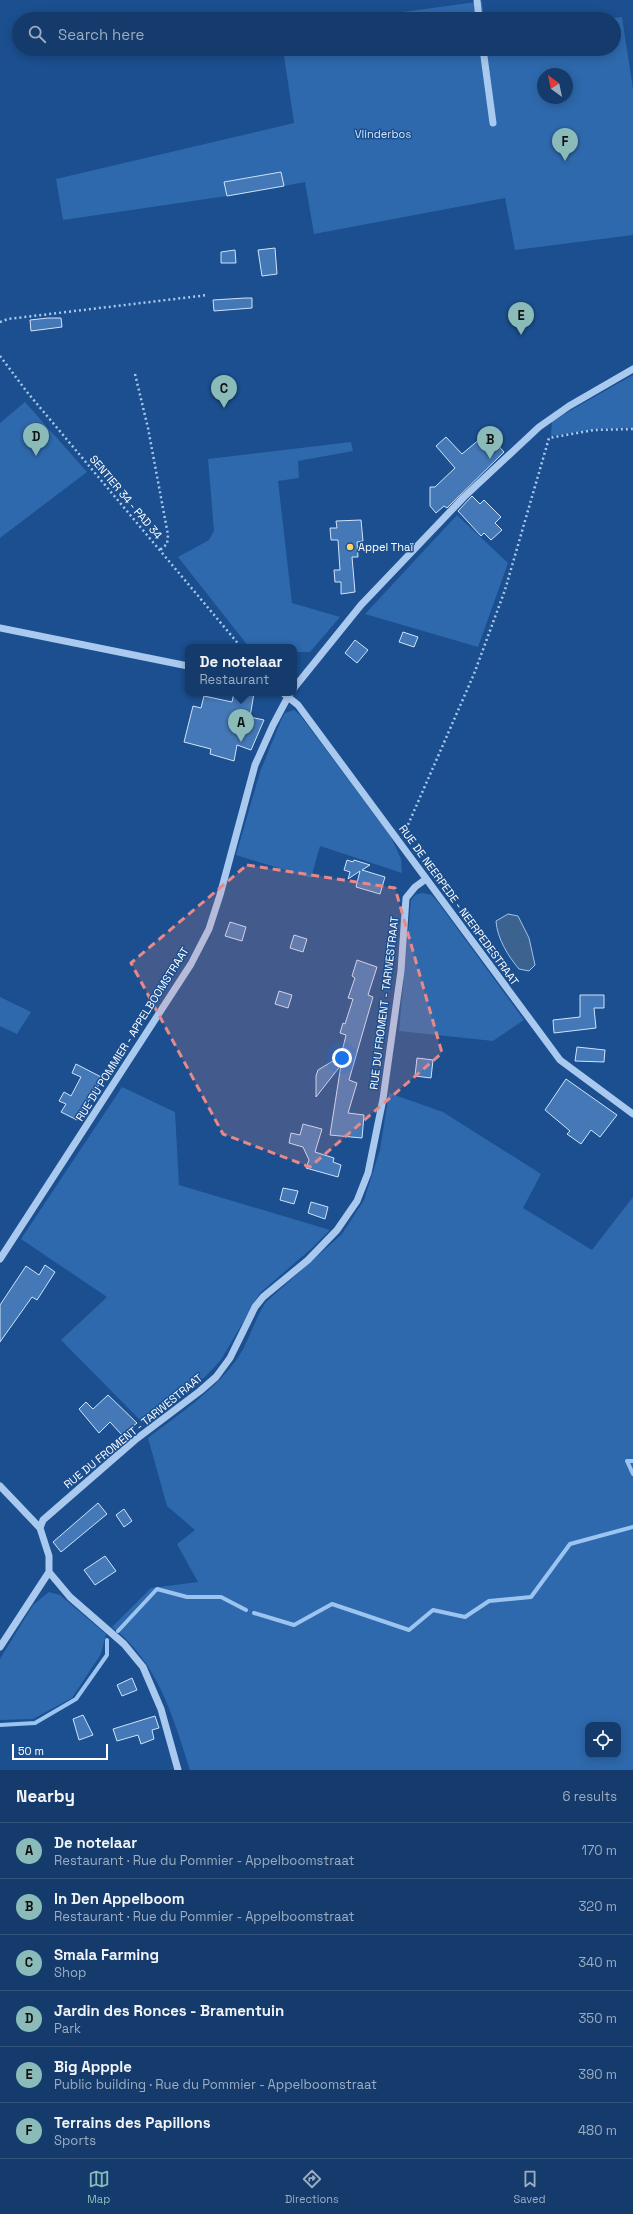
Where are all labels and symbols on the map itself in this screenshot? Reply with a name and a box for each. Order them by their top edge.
north arrow [537,68,573,104]
park label: Vlinderbos [355,127,411,141]
pin: F [552,128,578,161]
pin: E [508,302,534,335]
pin: C [211,375,237,408]
pin: D [23,423,49,456]
pin: B [477,426,503,459]
street label: SENTIER 34 - PAD 34 [87,452,165,542]
place label: Appel Thaï [358,540,414,554]
marker: Appel Thaï [345,542,355,552]
pin: A [228,709,254,742]
street label: RUE DE NEERPEDE - NEERPEDESTRAAT [396,822,522,988]
street label: RUE DU FROMENT - TARWESTRAAT [366,915,402,1090]
street label: RUE DU POMMIER - APPELBOOMSTRAAT [72,944,192,1124]
your location [332,1048,352,1068]
street label: RUE DU FROMENT - TARWESTRAAT [61,1370,206,1491]
scale bar [12,1742,108,1761]

